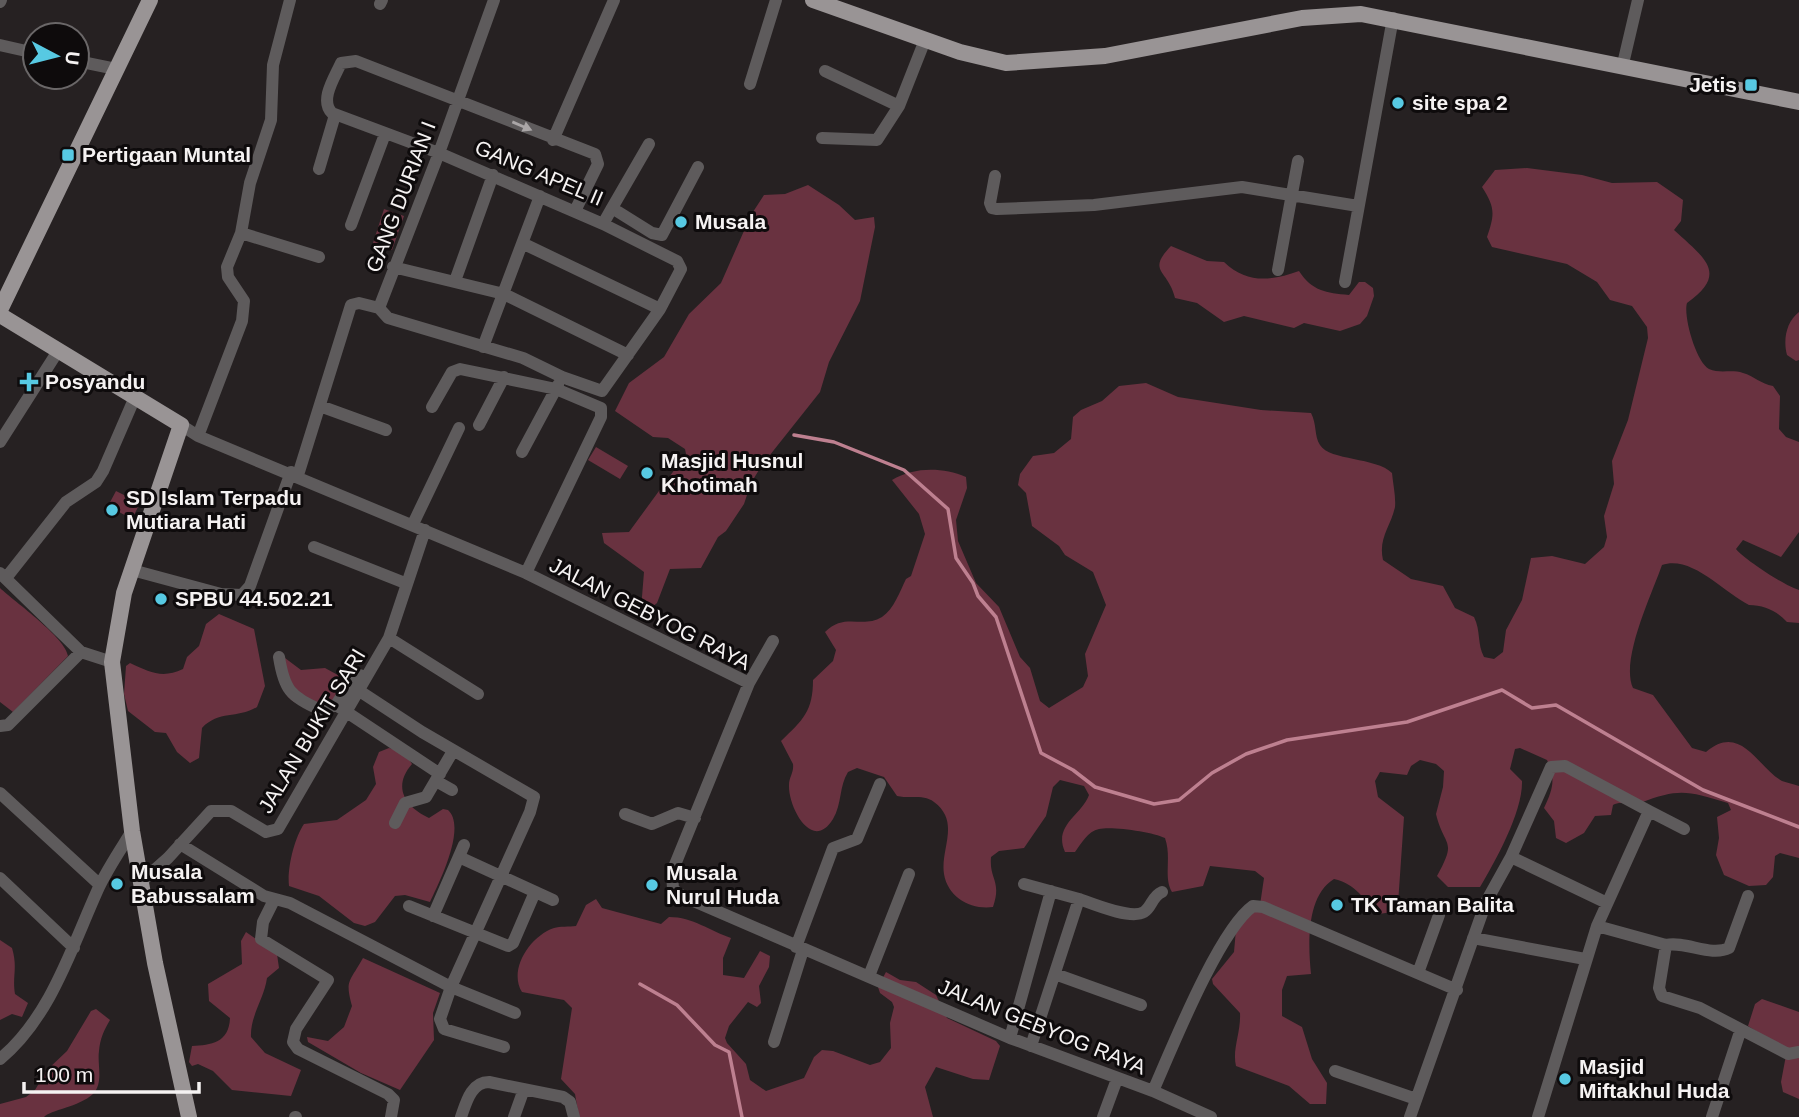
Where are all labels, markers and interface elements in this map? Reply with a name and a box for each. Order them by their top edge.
north arrow [21,21,91,91]
text: U [61,50,84,66]
place label: Jetis [1689,73,1737,96]
marker: Jetis [1743,77,1759,93]
place label: site spa 2 [1412,91,1508,114]
marker: site spa 2 [1390,95,1406,111]
street label: GANG DURIAN I [361,118,440,276]
one-way arrow [511,121,532,132]
street label: GANG APEL II [472,135,607,210]
place label: Pertigaan Muntal [82,143,251,166]
marker: Pertigaan Muntal [60,147,76,163]
place label: Musala [695,210,767,233]
marker: Musala [673,214,689,230]
place label: Posyandu [45,370,145,393]
marker: Posyandu [19,372,39,392]
place label: Masjid Husnul Khotimah [661,449,803,496]
marker: Masjid Husnul Khotimah [639,465,655,481]
place label: SD Islam Terpadu Mutiara Hati [126,486,302,533]
marker: SD Islam Terpadu Mutiara Hati [104,502,120,518]
street label: JALAN GEBYOG RAYA [546,553,754,674]
place label: SPBU 44.502.21 [175,587,333,610]
marker: SPBU 44.502.21 [153,591,169,607]
street label: JALAN BUKIT SARI [253,644,370,817]
place label: Musala Babussalam [131,860,255,907]
place label: Musala Nurul Huda [666,861,779,908]
marker: Musala Babussalam [109,876,125,892]
marker: Musala Nurul Huda [644,877,660,893]
place label: TK Taman Balita [1351,893,1514,916]
marker: TK Taman Balita [1329,897,1345,913]
street label: JALAN GEBYOG RAYA [935,974,1149,1079]
scale bar [24,1050,200,1094]
place label: Masjid Miftakhul Huda [1579,1055,1730,1102]
text: 100 m [35,1063,93,1086]
marker: Masjid Miftakhul Huda [1557,1071,1573,1087]

